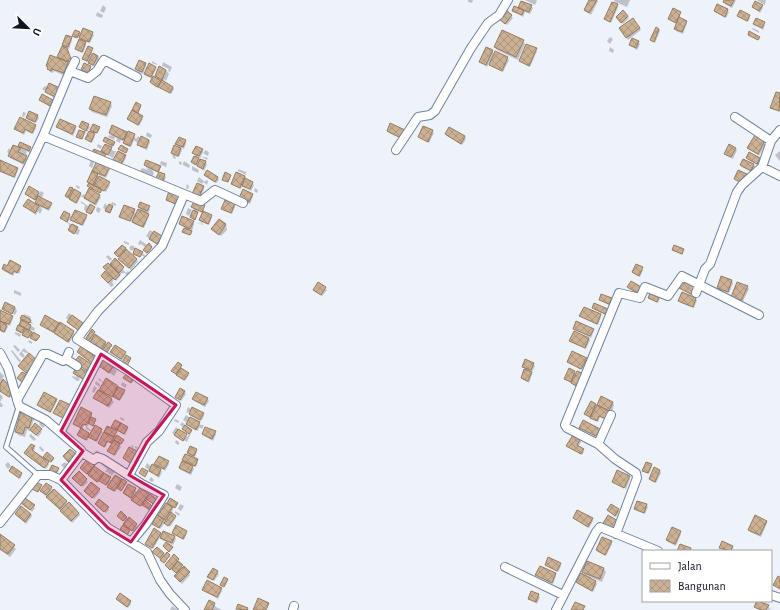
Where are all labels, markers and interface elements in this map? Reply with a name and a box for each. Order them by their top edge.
north arrow [8,8,48,48]
text: U [30,26,43,37]
legend [642,550,772,602]
text: Jalan [678,560,702,572]
text: Bangunan [678,580,726,592]

